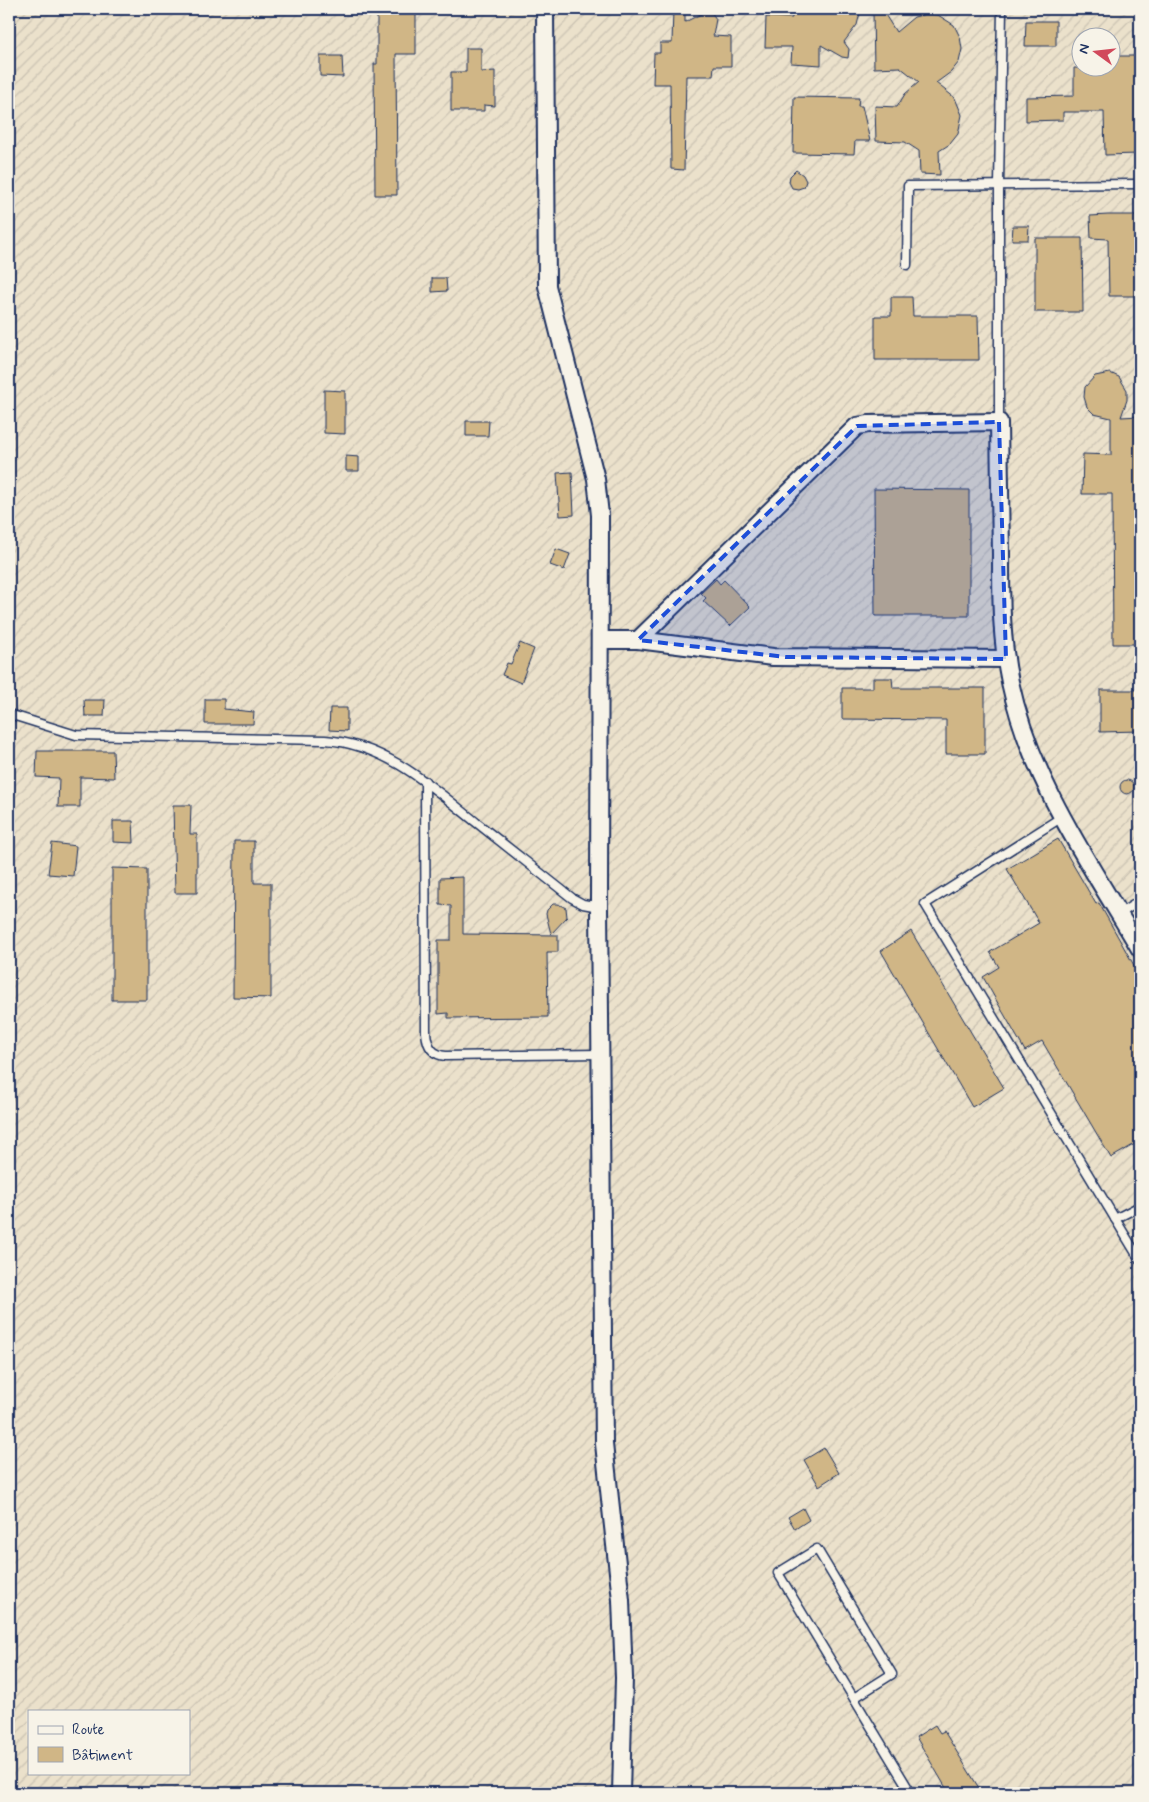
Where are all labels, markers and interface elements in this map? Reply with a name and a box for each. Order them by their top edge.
north arrow [1072,28,1122,78]
text: N [1075,42,1094,56]
legend [28,1710,190,1774]
text: Route [72,1720,105,1740]
text: Bâtiment [72,1746,133,1766]

